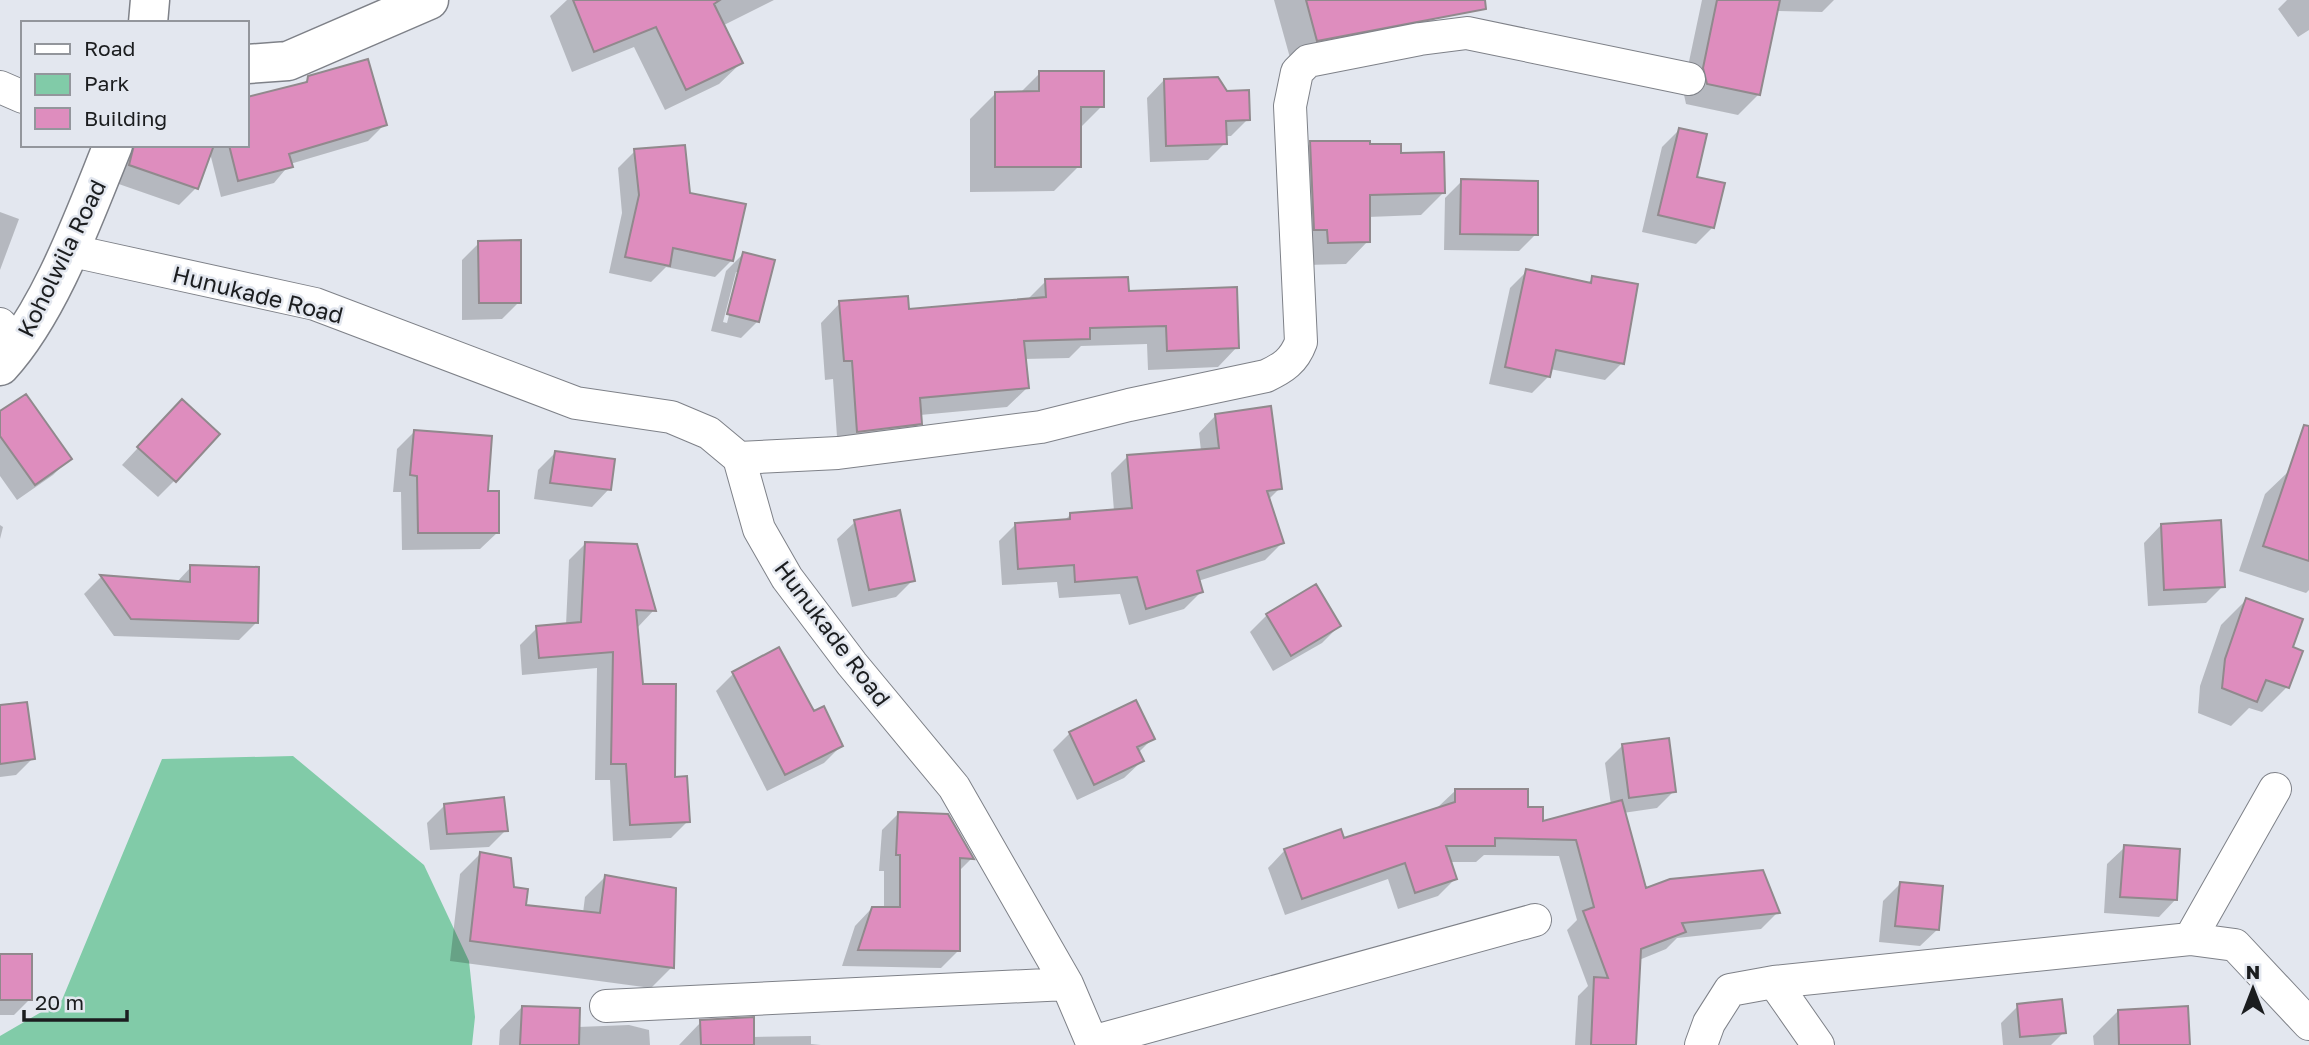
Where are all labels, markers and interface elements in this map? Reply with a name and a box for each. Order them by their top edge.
legend [21,21,248,147]
text: Road [84,35,135,61]
text: Park [84,70,130,96]
text: Building [84,105,167,131]
street label: Koholwila Road [11,175,111,341]
street label: Hunukade Road [170,259,346,329]
street label: Hunukade Road [769,555,897,711]
north arrow [2218,954,2288,1024]
text: N [2246,960,2260,983]
scale bar [24,978,128,1022]
text: 20 m [35,989,84,1015]

